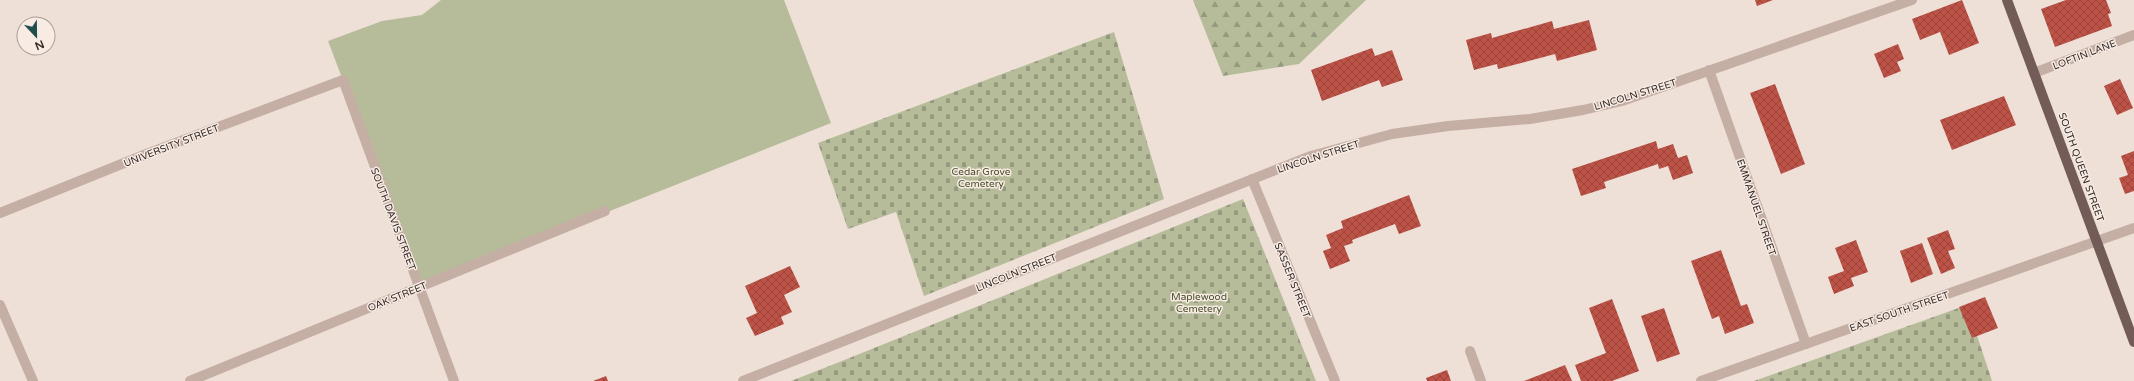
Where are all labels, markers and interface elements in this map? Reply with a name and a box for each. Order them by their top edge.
north arrow [16,16,56,56]
text: N [33,37,46,52]
street label: LOFTIN LANE [2051,37,2118,73]
street label: LINCOLN STREET [1593,77,1678,113]
street label: SOUTH QUEEN STREET [2056,111,2106,223]
street label: UNIVERSITY STREET [122,122,221,170]
street label: LINCOLN STREET [1276,138,1361,176]
street label: EMMANUEL STREET [1734,157,1778,257]
street label: SOUTH DAVIS STREET [368,166,418,272]
park label: Cedar Grove Cemetery [952,166,1011,190]
street label: SASSER STREET [1272,241,1313,320]
street label: LINCOLN STREET [974,251,1058,295]
street label: OAK STREET [366,280,429,314]
street label: EAST SOUTH STREET [1848,289,1951,335]
park label: Maplewood Cemetery [1171,291,1227,315]

